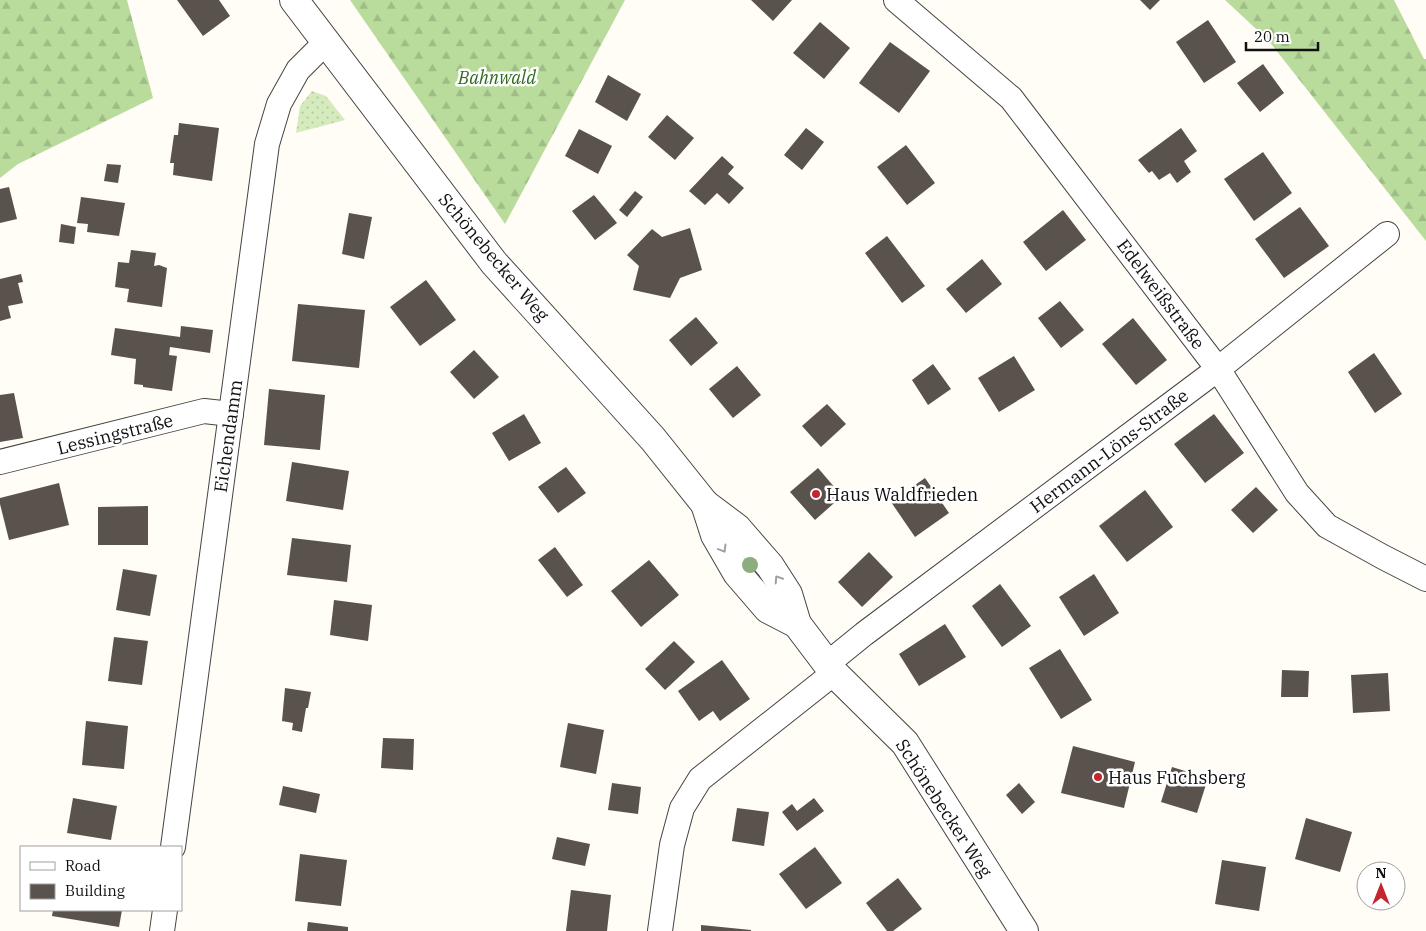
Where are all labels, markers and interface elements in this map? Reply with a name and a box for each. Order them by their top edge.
scale bar [1246,20,1318,52]
text: 20 m [1254,27,1290,46]
park label: Bahnwald [457,66,536,89]
street label: Schönebecker Weg [434,188,554,326]
street label: Edelweißstraße [1112,234,1210,354]
street label: Eichendamm [209,378,247,494]
street label: Hermann-Löns-Straße [1025,384,1193,518]
street label: Lessingstraße [55,408,175,460]
place label: Haus Waldfrieden [826,483,978,506]
marker: Haus Waldfrieden [810,488,822,500]
one-way arrow [717,544,727,553]
one-way arrow [775,576,784,585]
street label: Schönebecker Weg [891,734,997,882]
place label: Haus Fuchsberg [1108,766,1246,789]
marker: Haus Fuchsberg [1092,771,1104,783]
legend [20,846,182,911]
text: Road [65,856,101,875]
north arrow [1356,861,1406,911]
text: N [1375,864,1387,882]
text: Building [65,881,125,900]

